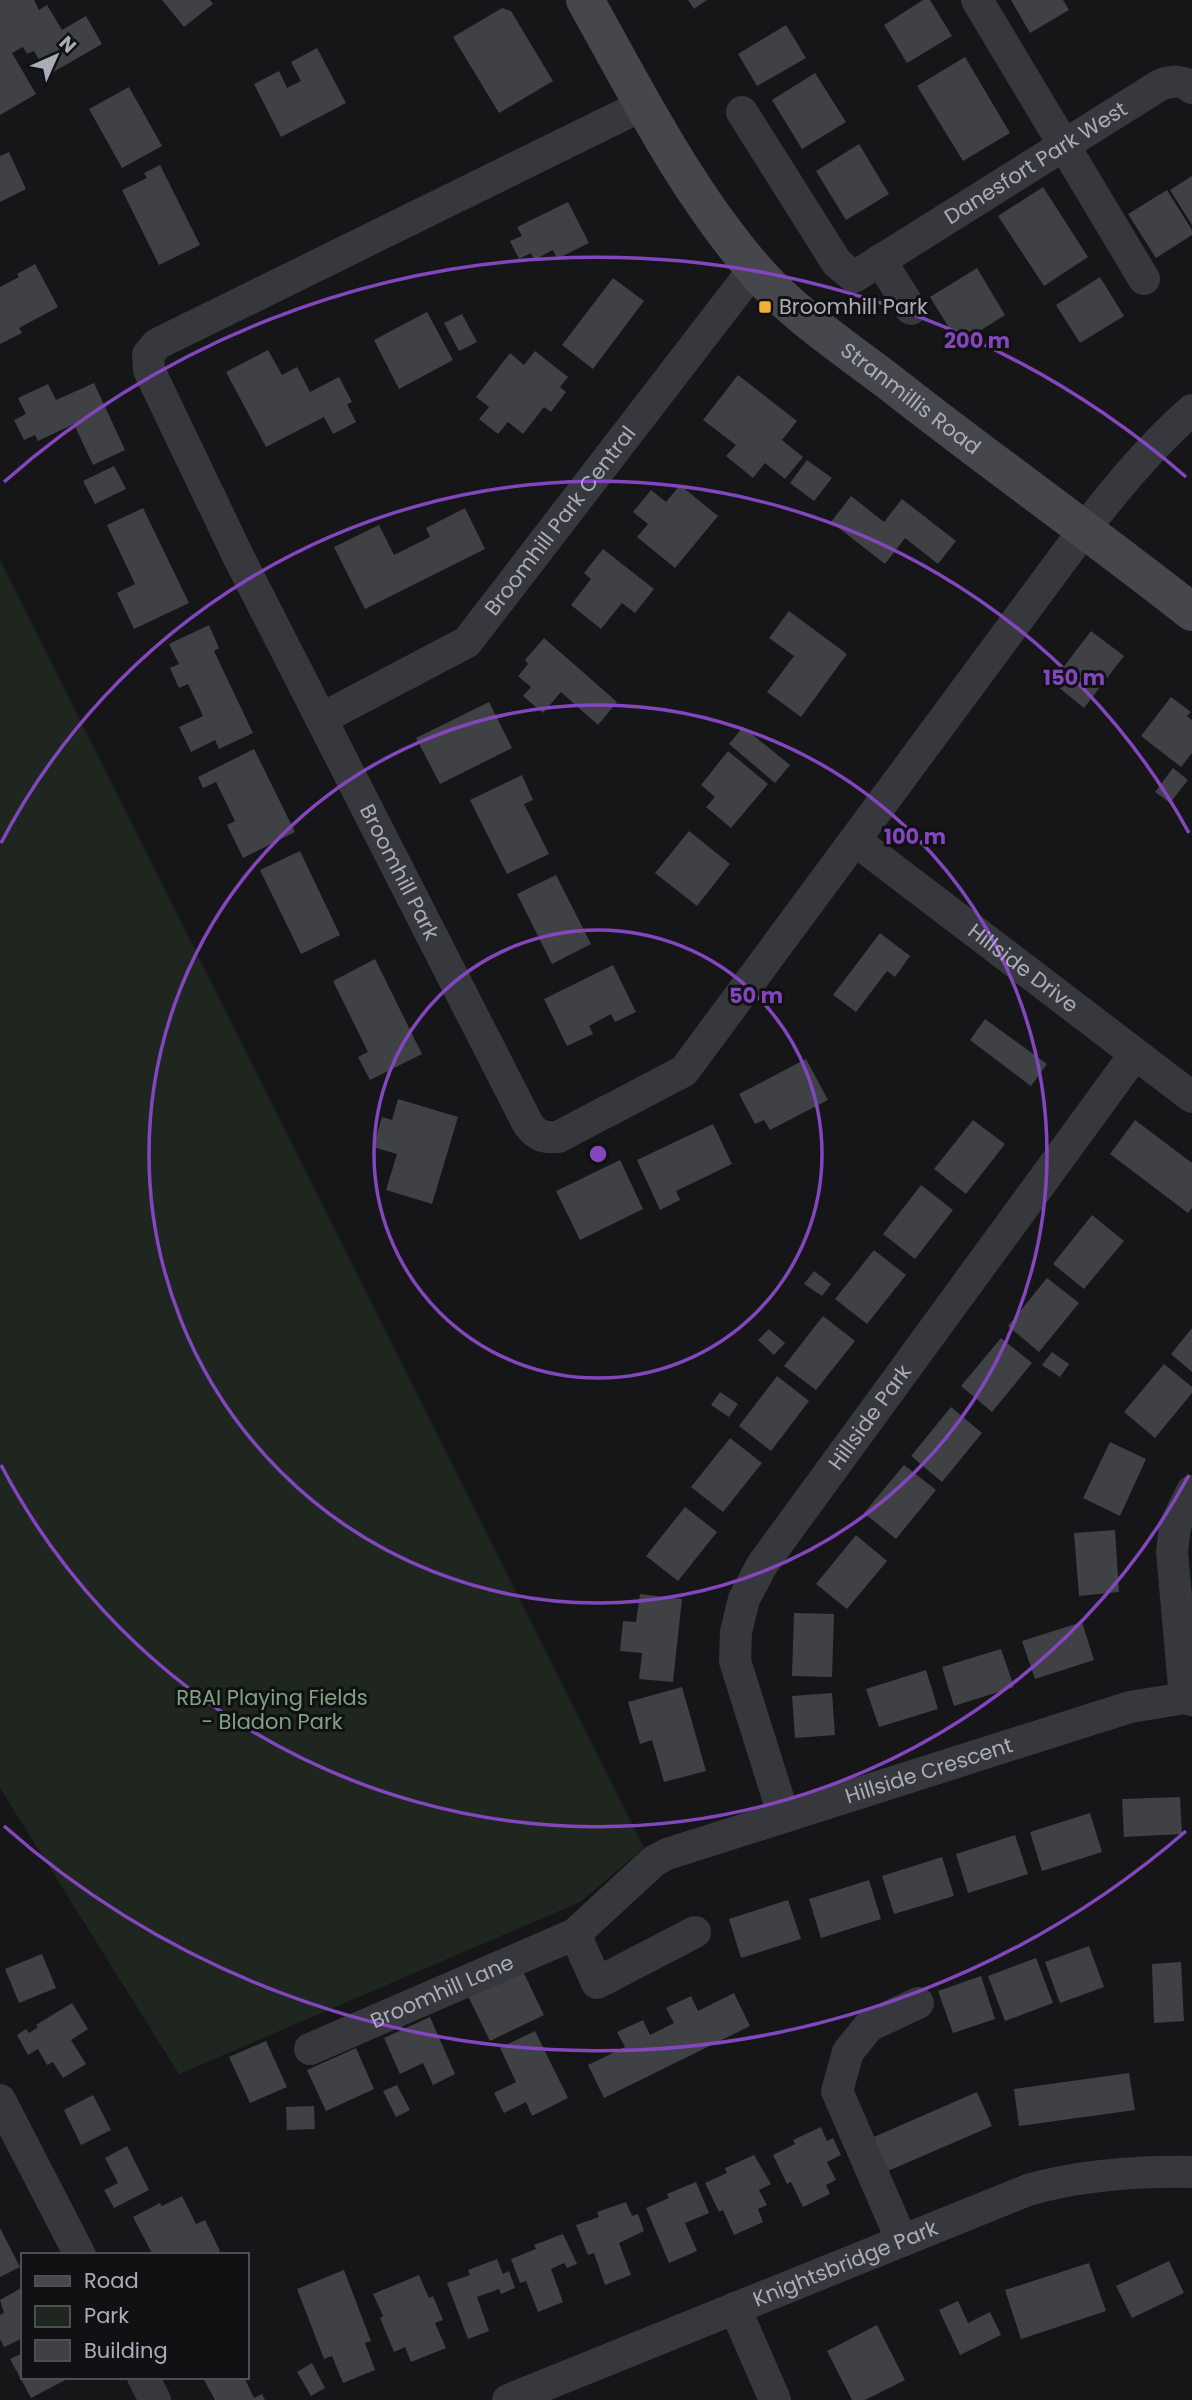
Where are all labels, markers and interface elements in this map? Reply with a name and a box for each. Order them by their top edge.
north arrow [21,21,91,91]
text: N [53,30,82,59]
street label: Danesfort Park West [939,94,1132,231]
place label: Broomhill Park [779,292,928,321]
marker: Broomhill Park [757,299,773,315]
text: 200 m [944,326,1010,355]
street label: Stranmillis Road [835,336,987,461]
street label: Broomhill Park Central [478,420,642,621]
text: 150 m [1043,663,1105,692]
street label: Broomhill Park [353,799,447,945]
text: 100 m [884,822,946,851]
street label: Hillside Drive [962,916,1085,1019]
text: 50 m [729,981,783,1010]
centre of rings [586,1142,610,1166]
street label: Hillside Park [821,1358,918,1476]
park label: RBAI Playing Fields - Bladon Park [176,1683,368,1736]
street label: Hillside Crescent [841,1730,1016,1811]
street label: Broomhill Lane [366,1947,518,2035]
street label: Knightsbridge Park [749,2213,942,2314]
legend [21,2253,248,2379]
text: Road [84,2266,139,2295]
text: Park [84,2301,129,2330]
text: Building [84,2336,168,2365]

